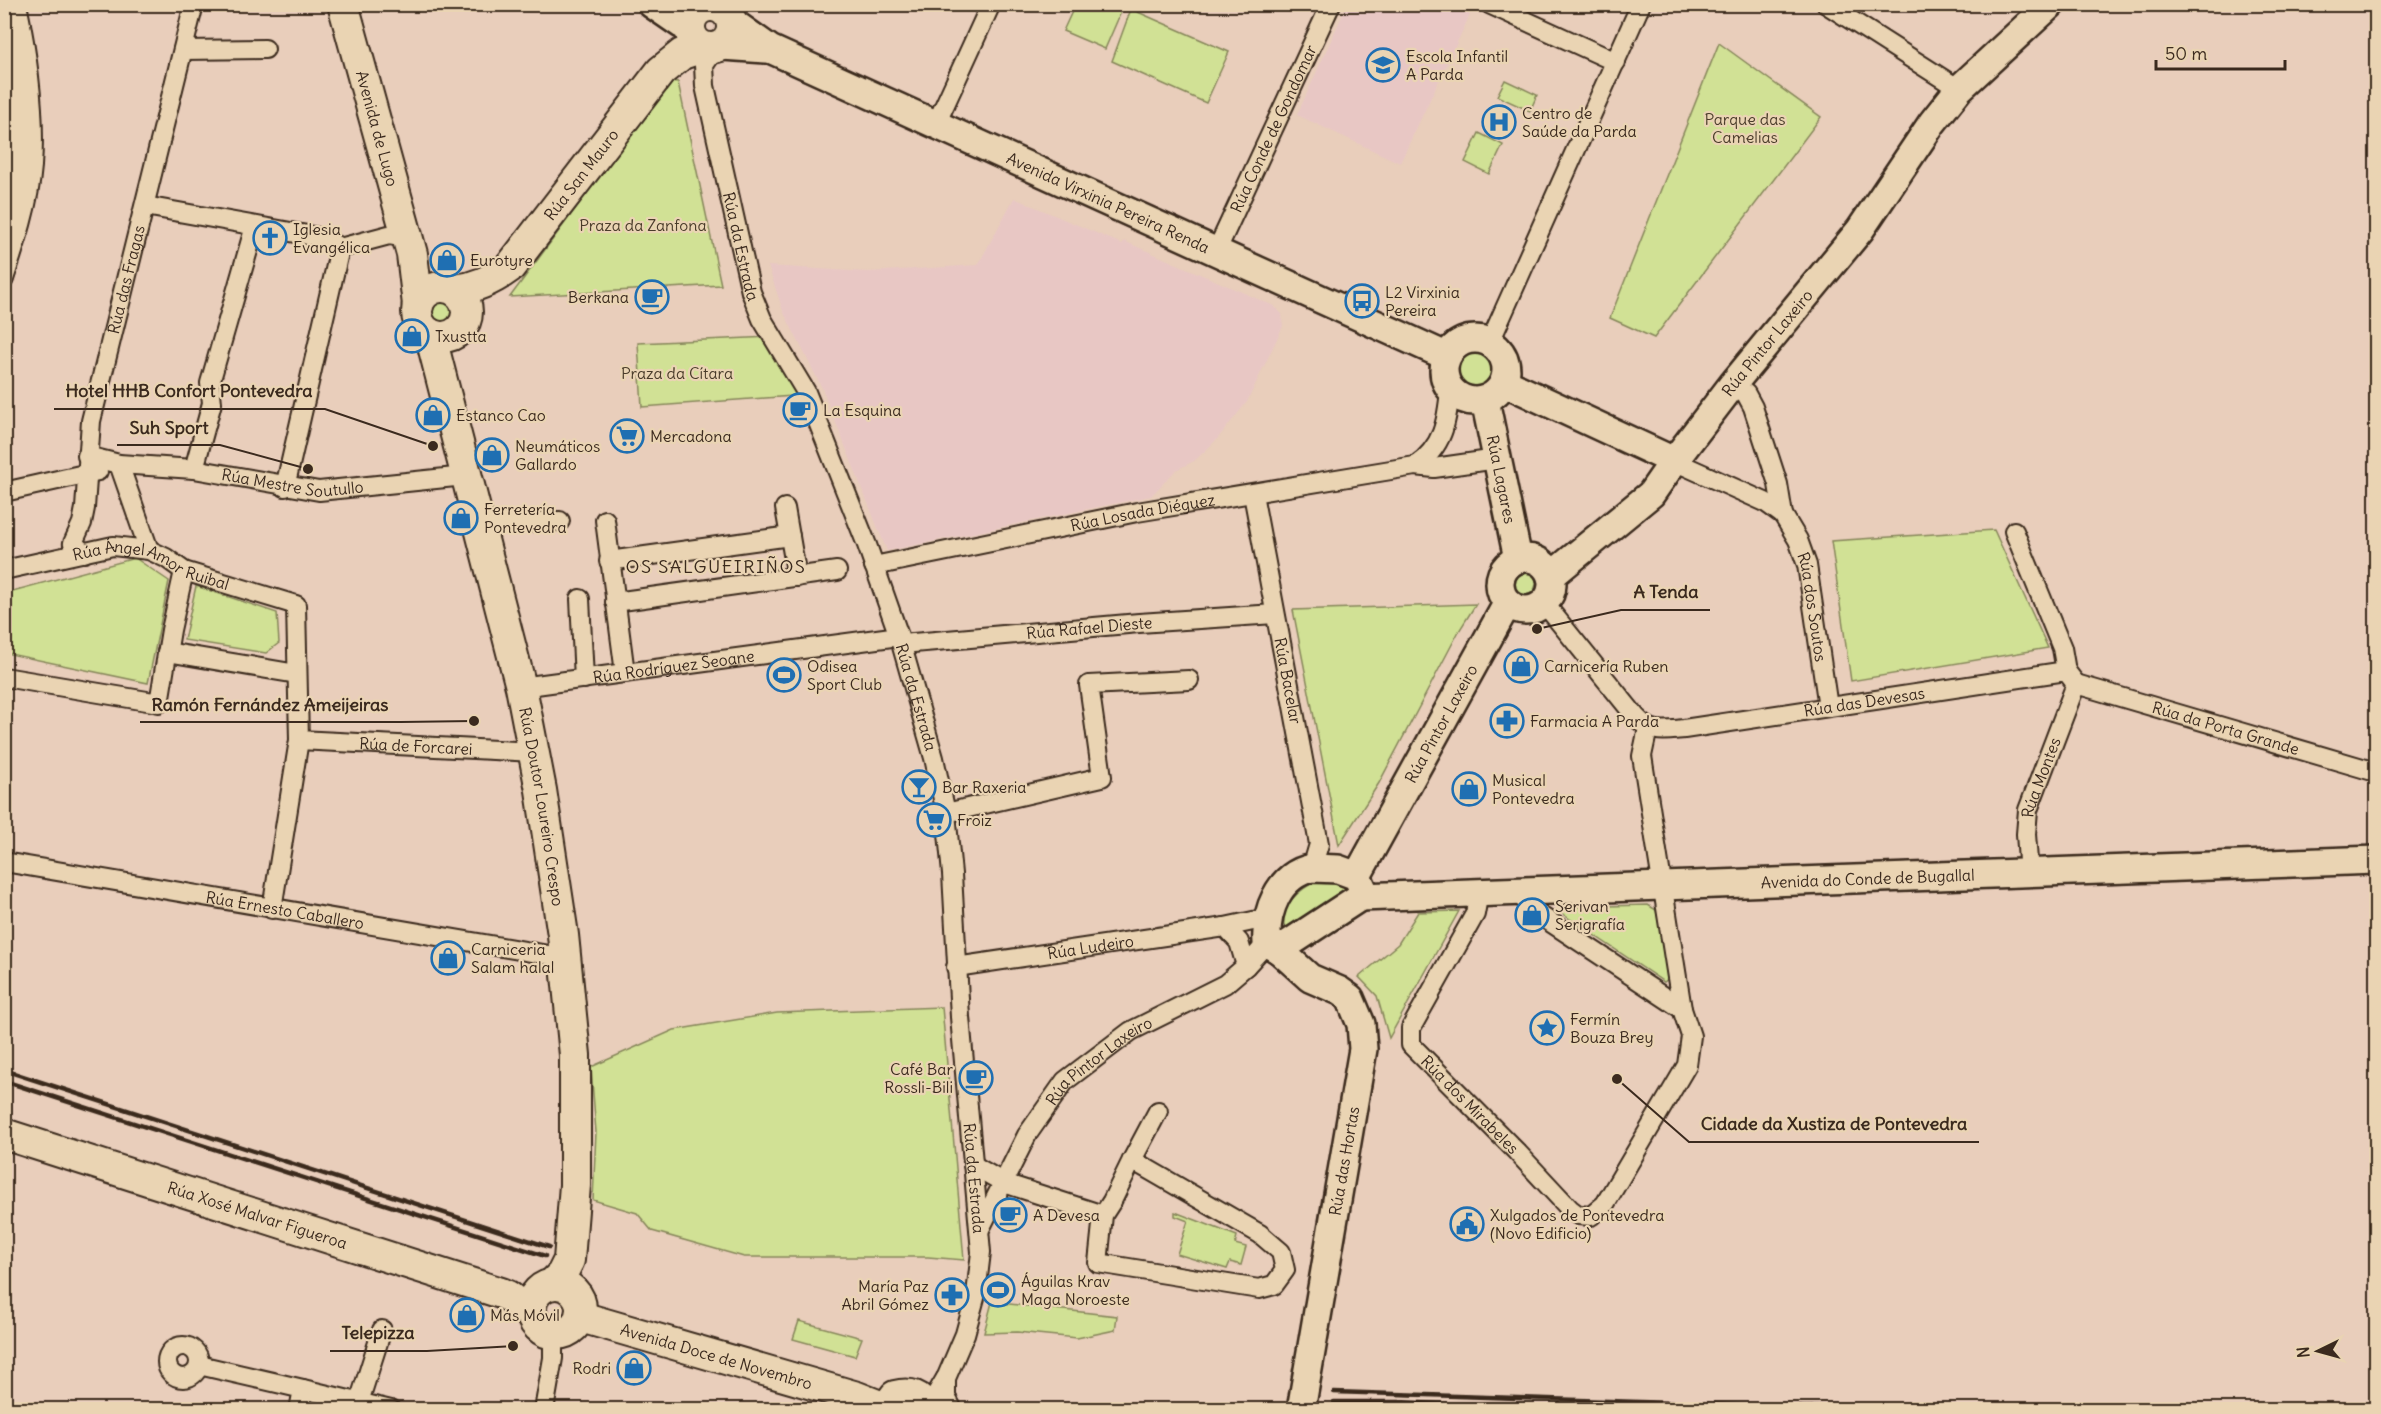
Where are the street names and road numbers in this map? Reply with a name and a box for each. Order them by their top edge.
street label: Rúa Conde de Gondomar [1226,41,1321,216]
street label: Avenida de Lugo [352,68,403,189]
street label: Rúa San Mauro [540,125,623,224]
street label: Avenida Virxinia Pereira Renda [1004,148,1213,257]
street label: Rúa da Estrada [719,190,763,304]
street label: Rúa das Fragas [103,223,149,336]
street label: Rúa Pintor Laxeiro [1717,285,1817,400]
street label: Rúa Lagares [1483,433,1520,525]
street label: Rúa Mestre Soutullo [220,464,364,502]
street label: Rúa Losada Diéguez [1069,489,1217,535]
street label: Rúa Ángel Amor Ruibal [71,536,232,594]
street label: Rúa dos Soutos [1793,549,1831,663]
street label: Rúa Rafael Dieste [1025,612,1153,643]
street label: Rúa Bacelar [1270,636,1306,726]
street label: Rúa da Estrada [892,641,941,753]
street label: Rúa Rodríguez Seoane [592,646,756,687]
street label: Rúa Pintor Laxeiro [1400,661,1482,786]
street label: Rúa das Devesas [1802,683,1926,721]
street label: Rúa da Porta Grande [2150,697,2302,759]
street label: Rúa Doutor Loureiro Crespo [515,705,568,908]
street label: Rúa de Forcarei [359,733,473,759]
street label: Rúa Montes [2017,734,2065,818]
street label: Avenida do Conde de Bugallal [1760,865,1975,892]
street label: Rúa Ernesto Caballero [204,887,366,933]
street label: Rúa Ludeiro [1046,931,1135,963]
street label: Rúa Pintor Laxeiro [1041,1012,1155,1109]
street label: Rúa dos Mirabeles [1417,1051,1523,1158]
street label: Rúa das Hortas [1325,1105,1363,1217]
street label: Rúa da Estrada [960,1122,989,1234]
street label: Rúa Xosé Malvar Figueroa [165,1177,350,1253]
street label: Avenida Doce de Novembro [618,1319,815,1394]

